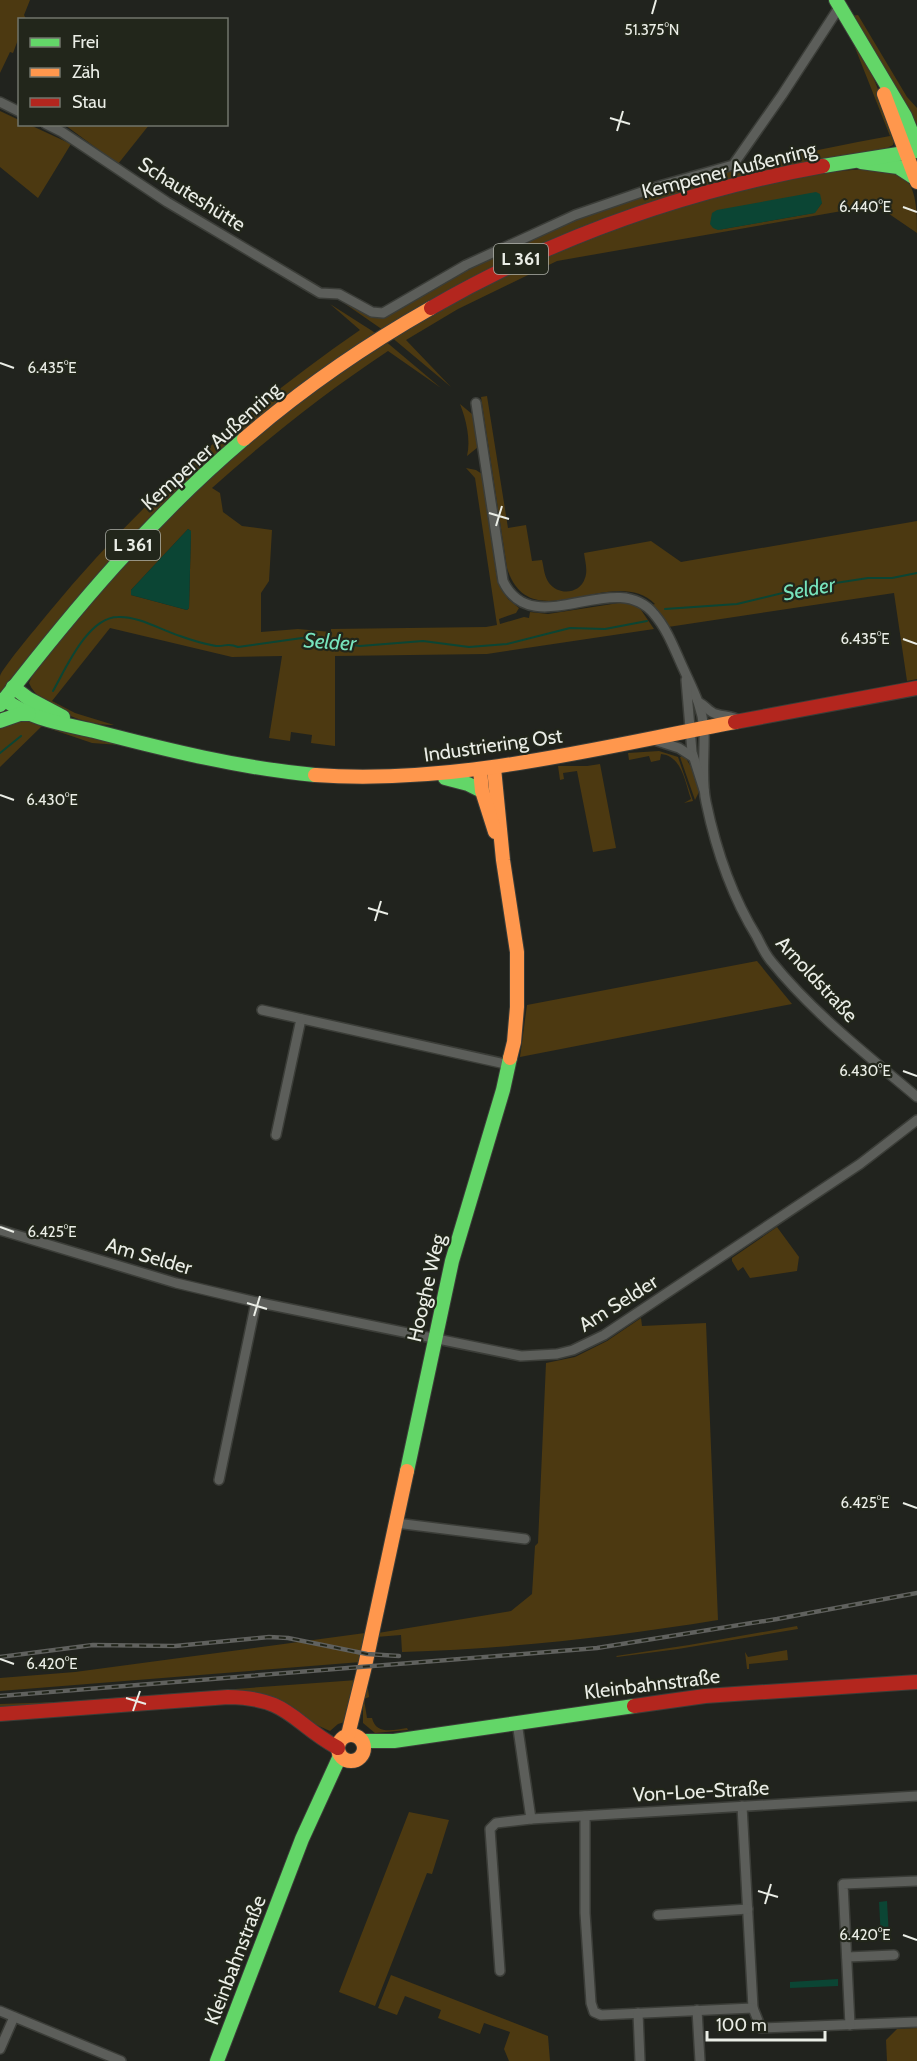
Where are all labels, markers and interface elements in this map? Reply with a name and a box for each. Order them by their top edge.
legend [18,18,228,126]
text: 51.375°N [625,21,679,39]
text: Frei [72,31,99,53]
text: Zäh [72,61,100,83]
text: Stau [72,91,106,113]
street label: Kempener Außenring [639,136,820,203]
street label: Schauteshütte [134,152,250,236]
text: 6.440°E [839,198,891,216]
road number: L 361 [494,244,548,274]
text: 6.435°E [27,359,77,377]
street label: Kempener Außenring [136,376,286,515]
road number: L 361 [106,530,160,560]
water label: Selder [781,571,839,605]
water label: Selder [303,627,359,656]
text: 6.435°E [840,630,890,648]
street label: Industriering Ost [422,723,564,767]
text: 6.430°E [26,791,78,809]
street label: Arnoldstraße [771,931,863,1027]
text: 6.430°E [839,1062,891,1080]
text: 6.425°E [28,1223,76,1241]
street label: Hooghe Weg [402,1231,450,1344]
street label: Am Selder [103,1232,196,1280]
street label: Am Selder [574,1269,662,1337]
text: 6.425°E [841,1494,889,1512]
text: 6.420°E [26,1655,78,1673]
street label: Kleinbahnstraße [583,1664,721,1704]
street label: Von-Loe-Straße [632,1775,770,1807]
street label: Kleinbahnstraße [199,1892,271,2028]
text: 6.420°E [839,1926,891,1944]
scale bar [707,2004,826,2042]
text: 100 m [716,2014,767,2036]

